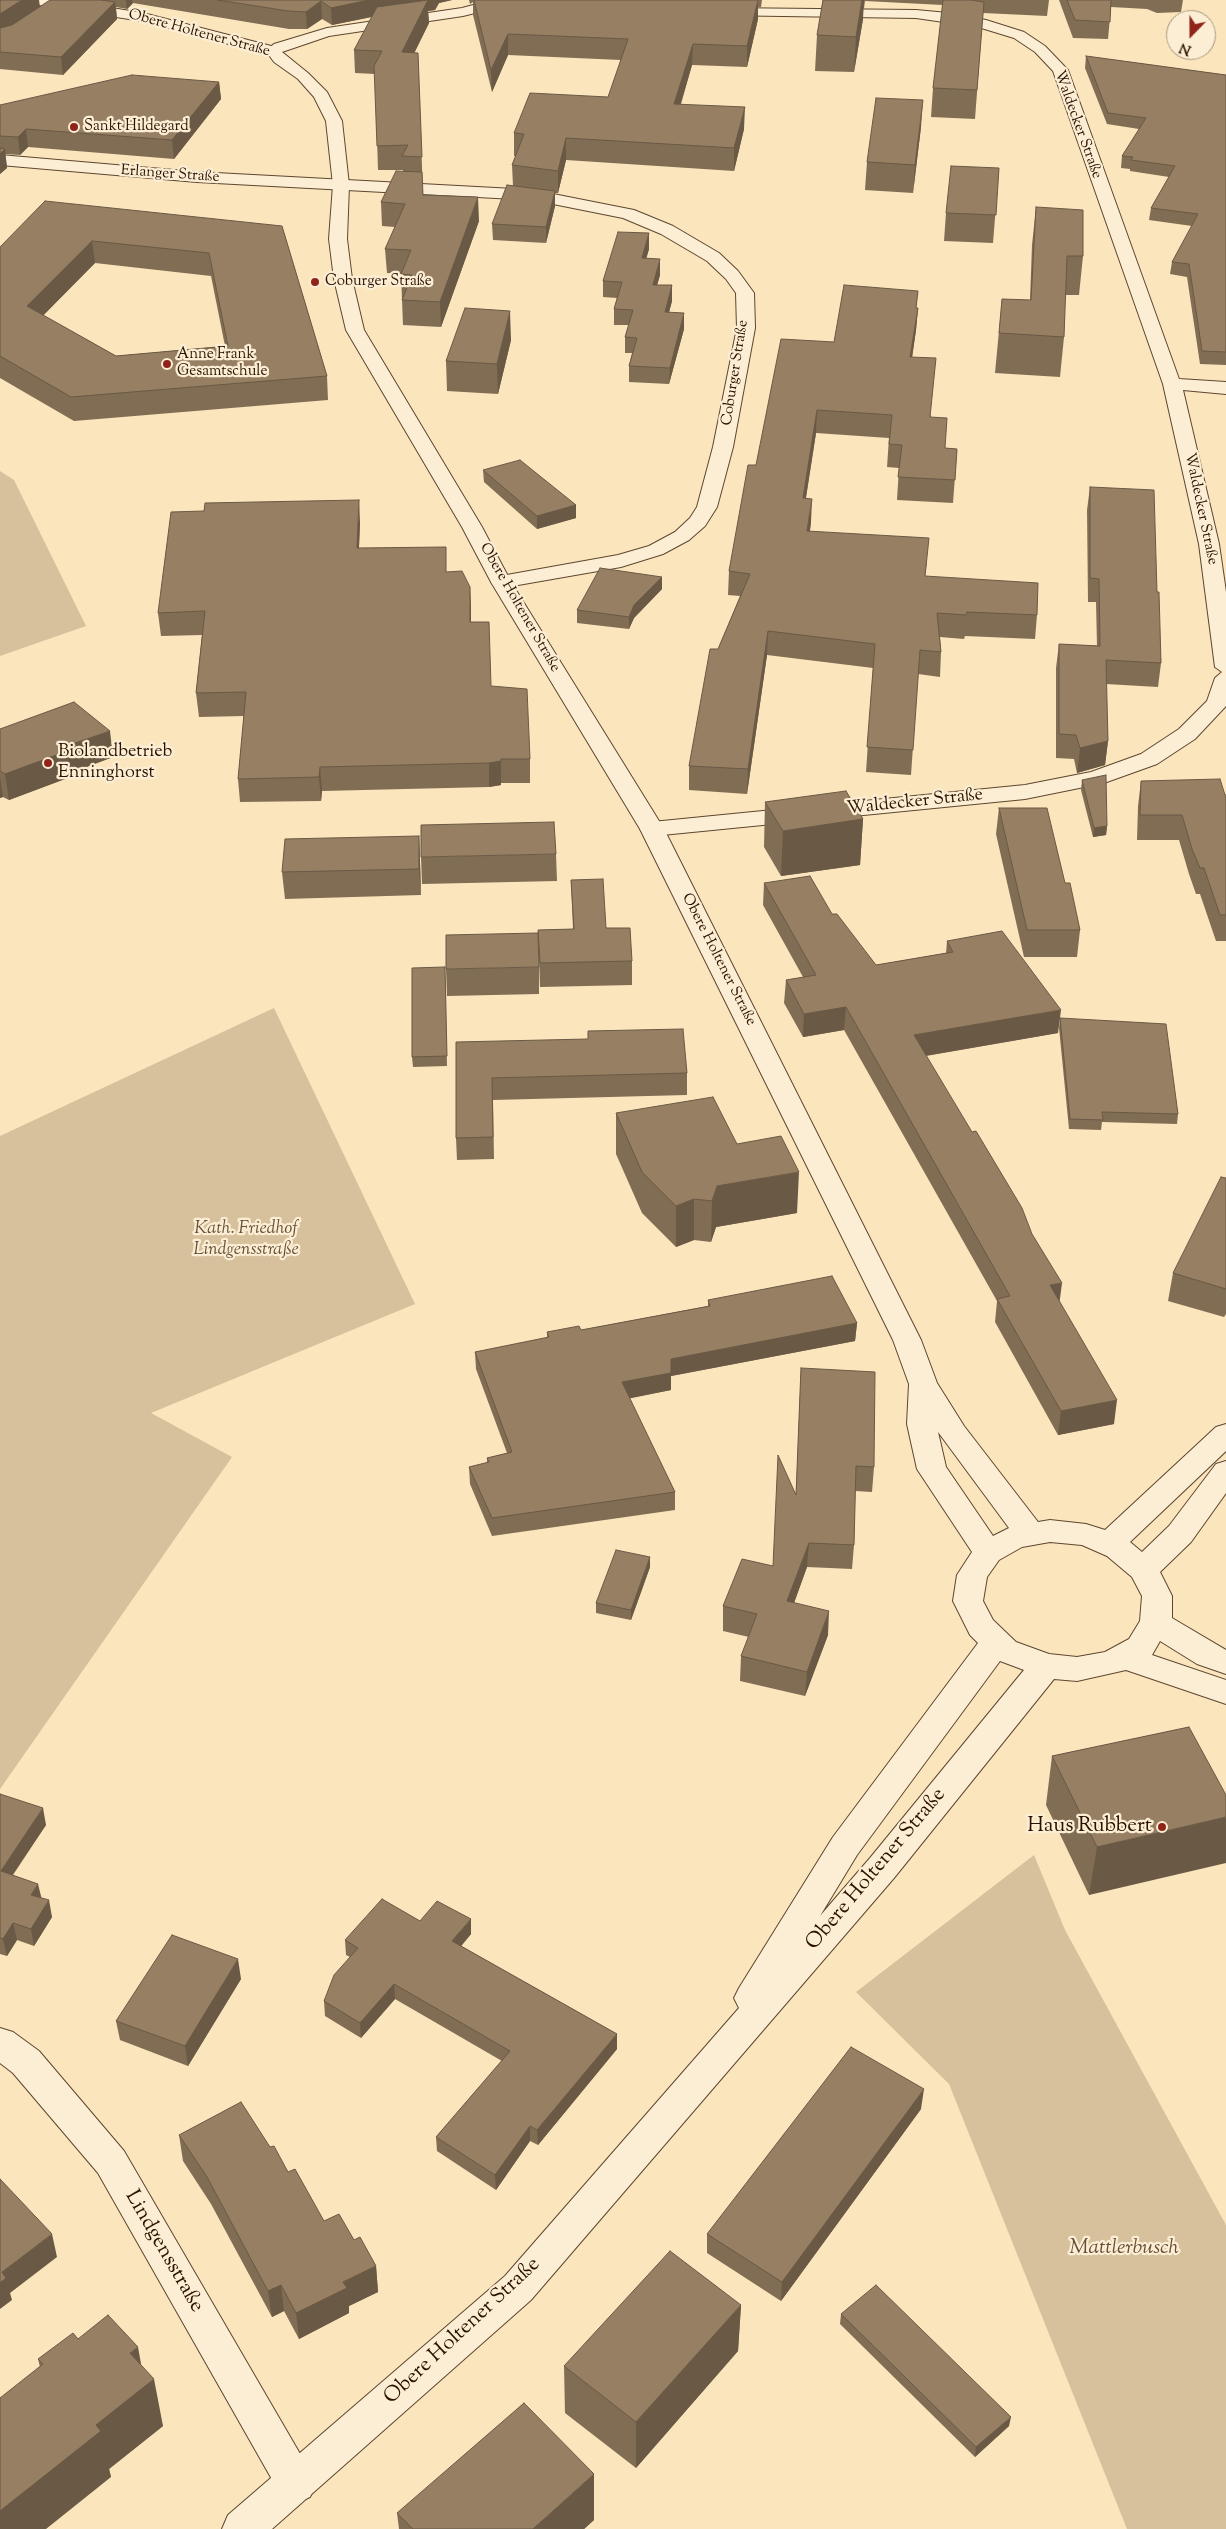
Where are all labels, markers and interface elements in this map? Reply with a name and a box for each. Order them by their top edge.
street label: Obere Holtener Straße [126,6,272,62]
north arrow [1166,10,1216,60]
text: N [1177,37,1195,59]
street label: Waldecker Straße [1049,68,1105,182]
place label: Sankt Hildegard [84,118,189,136]
marker: Sankt Hildegard [68,121,80,133]
street label: Erlanger Straße [120,163,220,187]
place label: Coburger Straße [325,273,432,291]
marker: Coburger Straße [309,276,321,288]
street label: Coburger Straße [719,319,753,427]
place label: Anne Frank Gesamtschule [177,346,267,381]
marker: Anne Frank Gesamtschule [161,358,173,370]
street label: Waldecker Straße [1179,451,1221,567]
street label: Obere Holtener Straße [475,540,563,676]
place label: Biolandbetrieb Enninghorst [58,742,172,784]
marker: Biolandbetrieb Enninghorst [42,757,54,769]
street label: Waldecker Straße [846,785,984,821]
street label: Obere Holtener Straße [677,891,759,1029]
park label: Kath. Friedhof Lindgensstraße [193,1219,299,1262]
street label: Obere Holtener Straße [802,1784,952,1956]
place label: Haus Rubbert [1027,1814,1152,1840]
marker: Haus Rubbert [1156,1821,1168,1833]
street label: Lindgensstraße [118,2186,208,2318]
park label: Mattlerbusch [1069,2236,1179,2262]
street label: Obere Holtener Straße [380,2253,546,2411]

